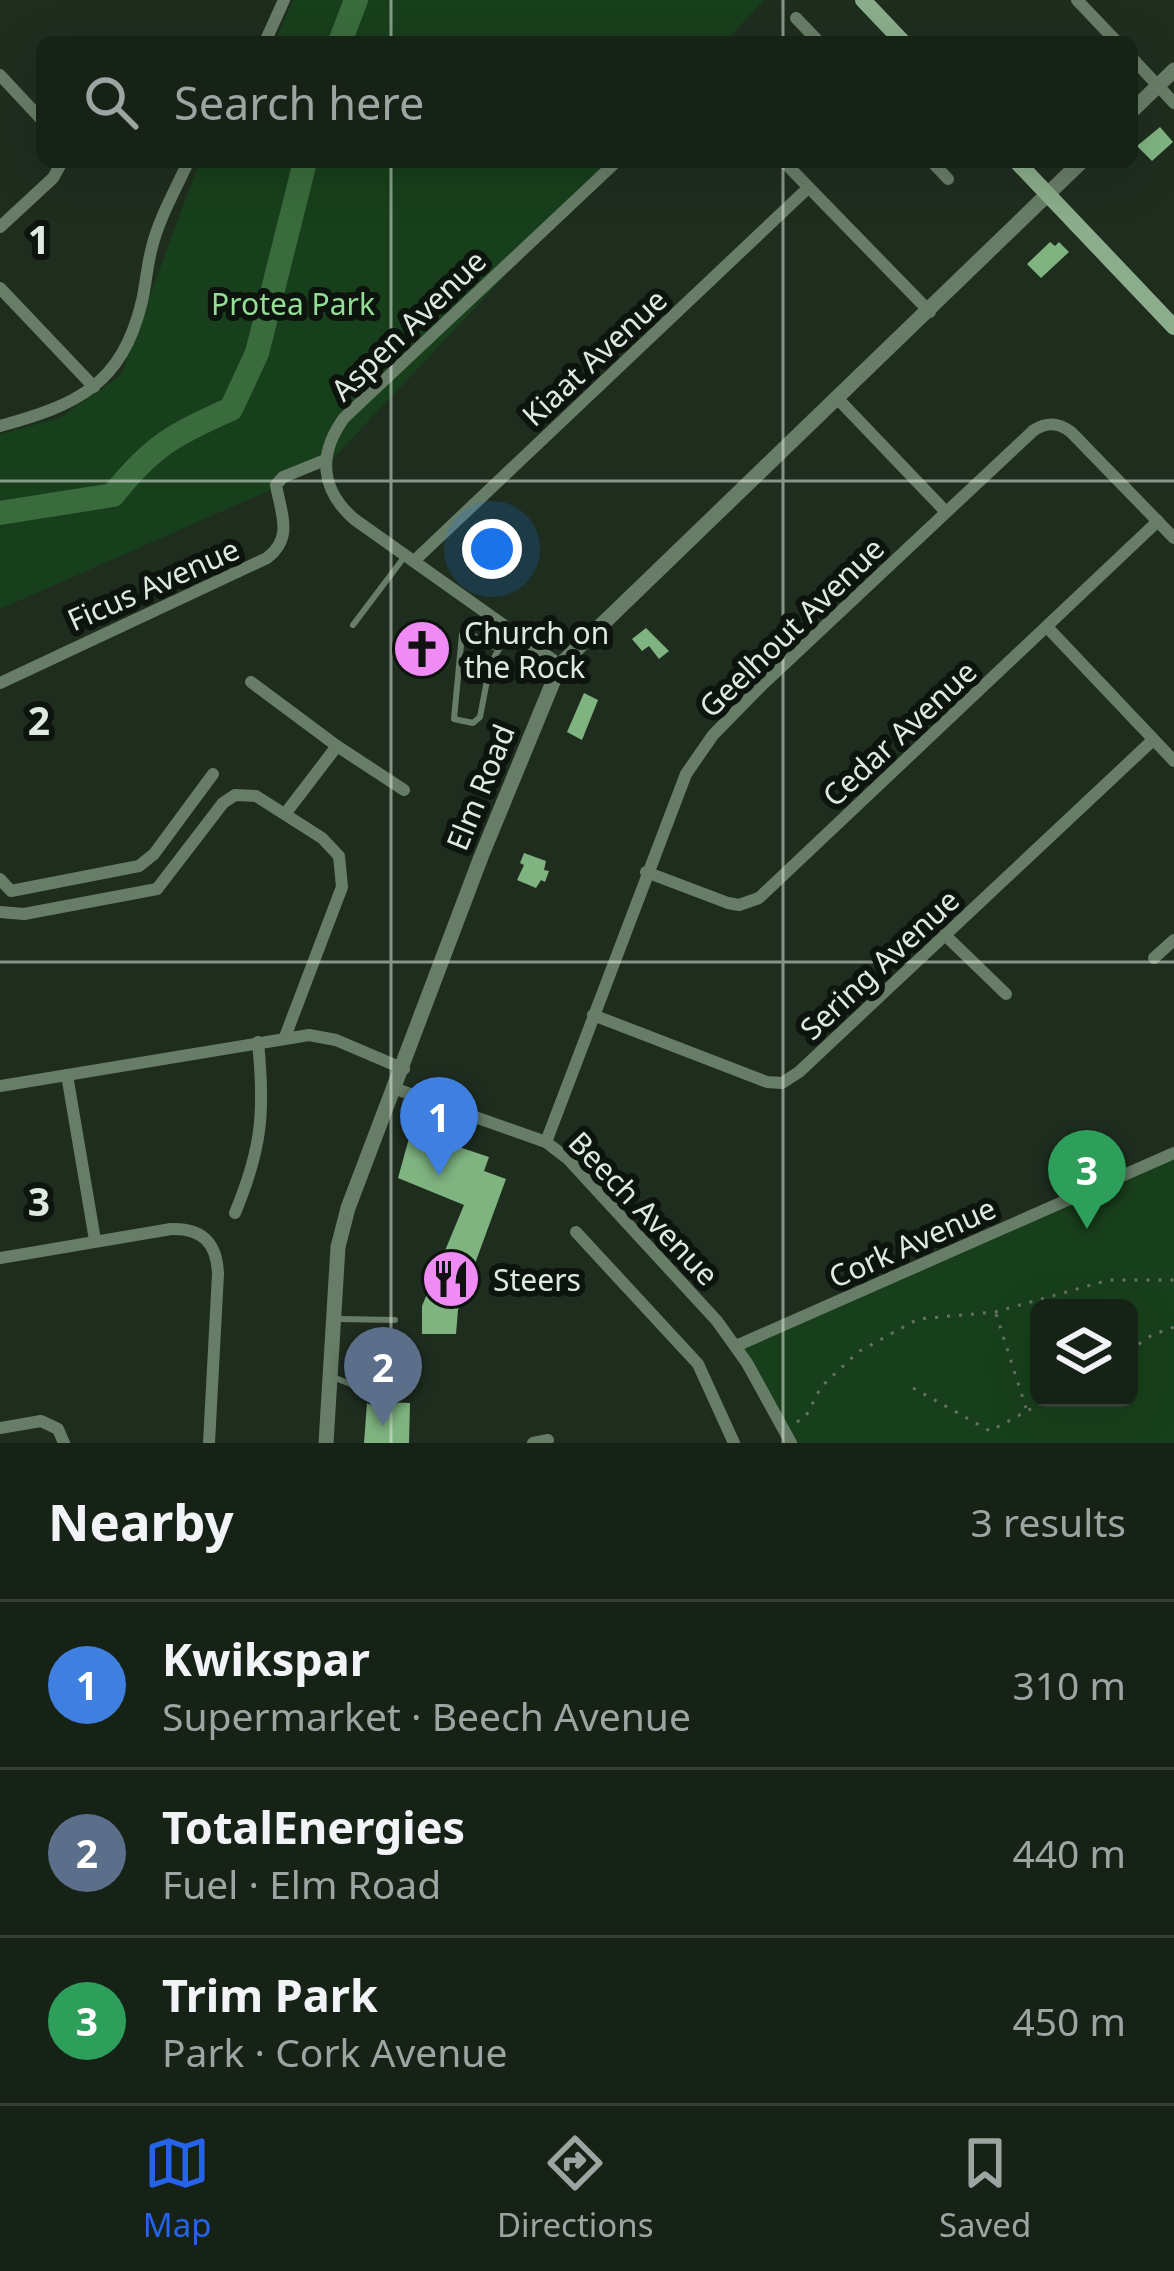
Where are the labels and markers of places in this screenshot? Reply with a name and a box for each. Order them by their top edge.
place label: Church on the Rock [464,612,609,687]
church icon: Church on the Rock [391,618,453,680]
pin: 1 [400,1077,478,1176]
pin: 3 [1048,1130,1126,1229]
restaurant icon: Steers [420,1248,482,1310]
place label: Steers [493,1259,581,1300]
pin: 2 [344,1327,422,1426]

